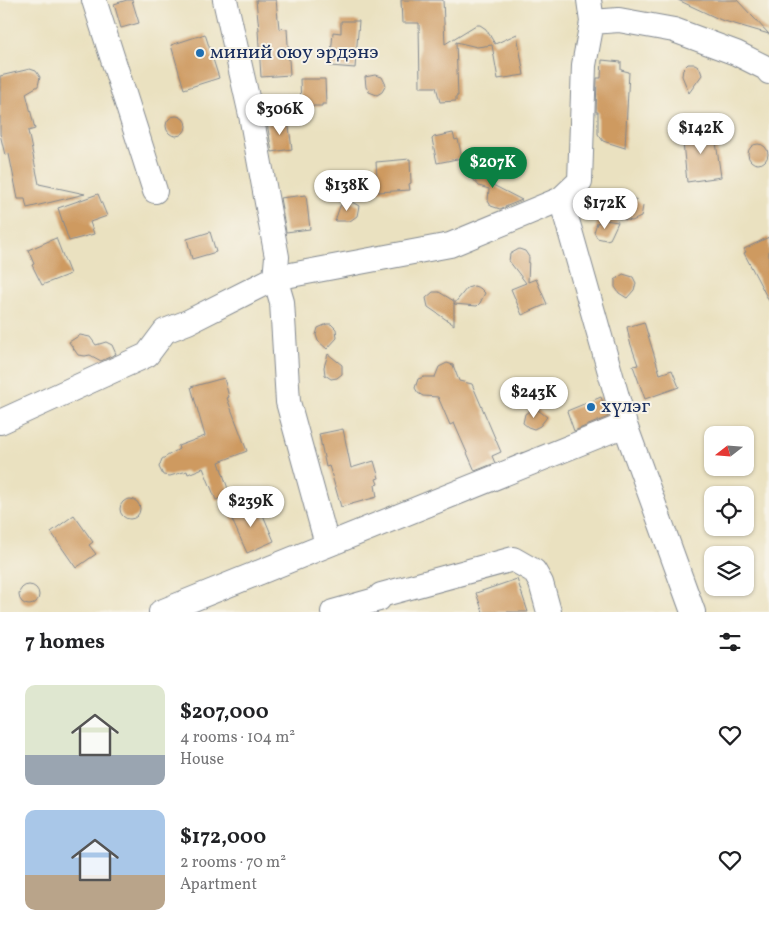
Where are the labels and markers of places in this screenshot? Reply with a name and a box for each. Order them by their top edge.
place label: миний оюу эрдэнэ [210,39,379,67]
marker: миний оюу эрдэнэ [194,47,206,59]
pin: $306K [245,94,315,136]
pin: $142K [666,112,736,155]
pin: $207K [458,146,528,189]
pin: $138K [312,170,382,212]
pin: $172K [570,188,640,230]
pin: $243K [499,376,569,419]
place label: хүлэг [601,393,650,421]
marker: хүлэг [585,401,597,413]
pin: $239K [216,486,286,528]

